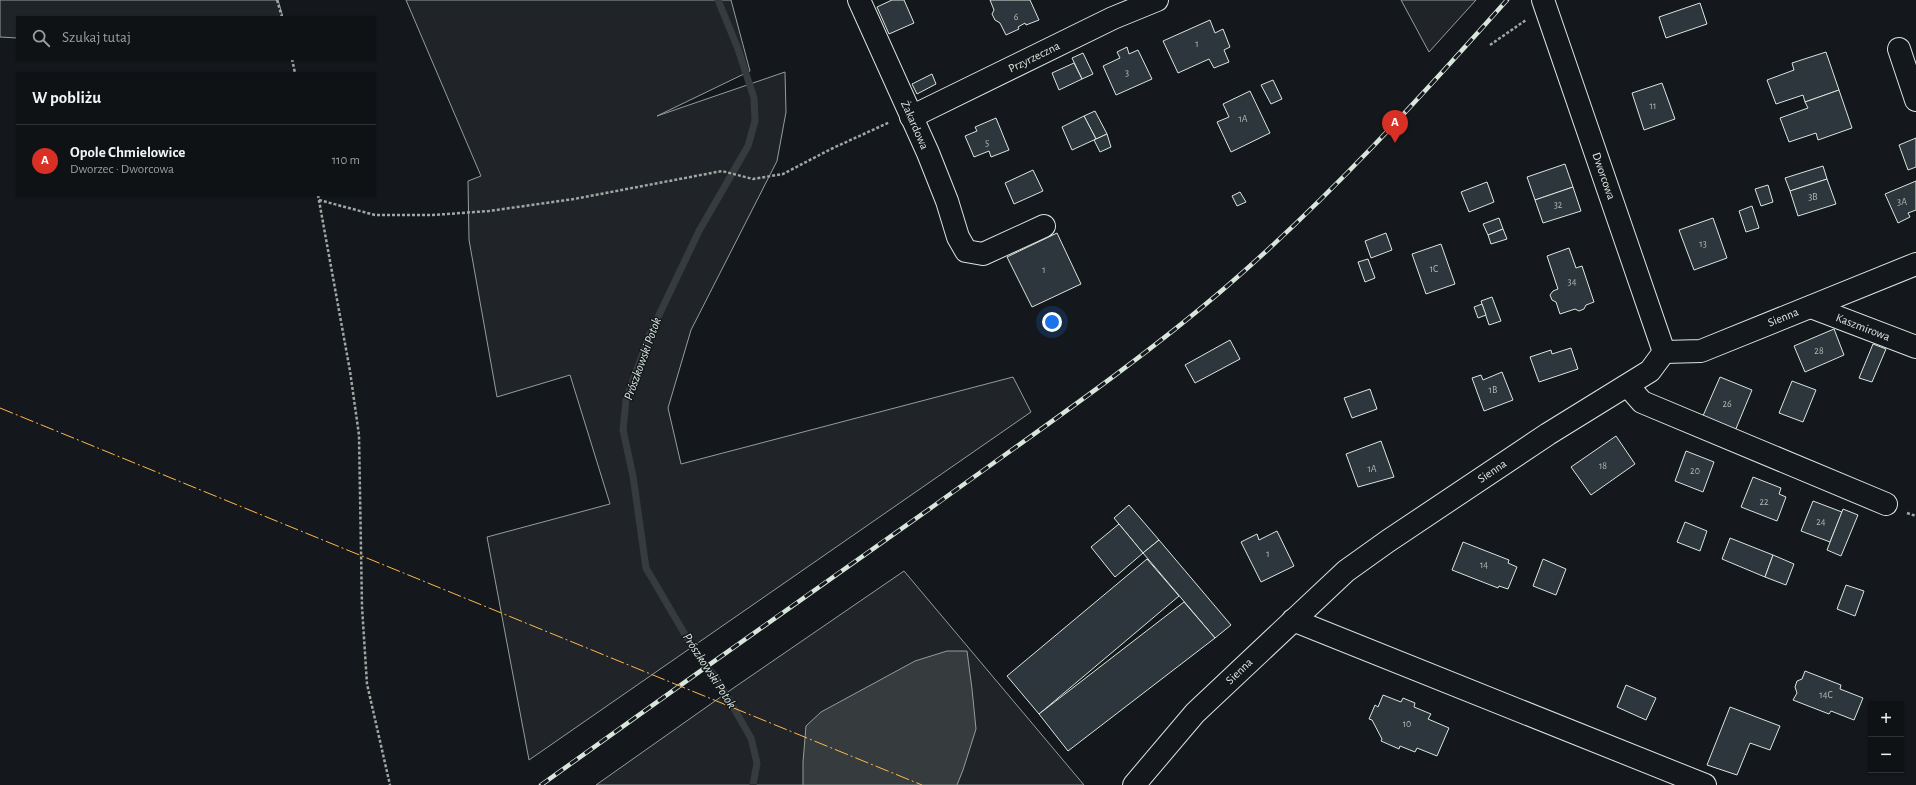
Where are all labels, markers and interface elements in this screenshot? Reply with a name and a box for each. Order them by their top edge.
house number: 6 [1014,12,1019,22]
search box [16,16,376,60]
icon: search [30,27,52,49]
text: Szukaj tutaj [62,30,131,45]
street label: Przyrzeczna [1006,39,1062,75]
house number: 1 [1195,39,1199,49]
house number: 3 [1125,68,1129,78]
text: W pobliżu [32,89,101,106]
street label: Żakardowa [899,99,932,152]
house number: 11 [1650,101,1656,111]
pin: A [1382,110,1408,143]
house number: 1A [1238,114,1248,124]
house number: 5 [985,138,989,148]
text: Opole Chmielowice [70,145,185,160]
street label: Dworcowa [1590,151,1618,202]
text: A [41,154,49,167]
text: 110 m [332,154,360,167]
text: Dworzec · Dworcowa [70,163,174,176]
house number: 3B [1808,192,1818,202]
house number: 3A [1897,197,1907,207]
house number: 32 [1554,200,1563,210]
house number: 13 [1699,239,1707,249]
house number: 1C [1430,264,1438,274]
house number: 1 [1042,265,1046,275]
house number: 34 [1568,277,1577,287]
street label: Sienna [1766,305,1800,329]
street label: Kaszmirowa [1834,311,1892,343]
your location [1042,312,1062,332]
water label: Prószkowski Potok [622,316,664,402]
house number: 28 [1814,346,1824,356]
house number: 1B [1489,385,1497,395]
house number: 26 [1722,399,1732,409]
street label: Sienna [1475,457,1509,485]
house number: 18 [1599,461,1607,471]
house number: 1A [1367,464,1377,474]
house number: 20 [1690,466,1700,476]
house number: 22 [1759,497,1769,507]
house number: 24 [1816,517,1826,527]
house number: 1 [1266,549,1270,559]
house number: 14 [1480,560,1488,570]
water label: Prószkowski Potok [680,631,738,711]
street label: Sienna [1223,655,1255,686]
house number: 14C [1819,690,1833,700]
map controls [1868,701,1904,773]
button: + [1868,701,1904,737]
house number: 10 [1403,719,1411,729]
button: − [1868,737,1904,773]

